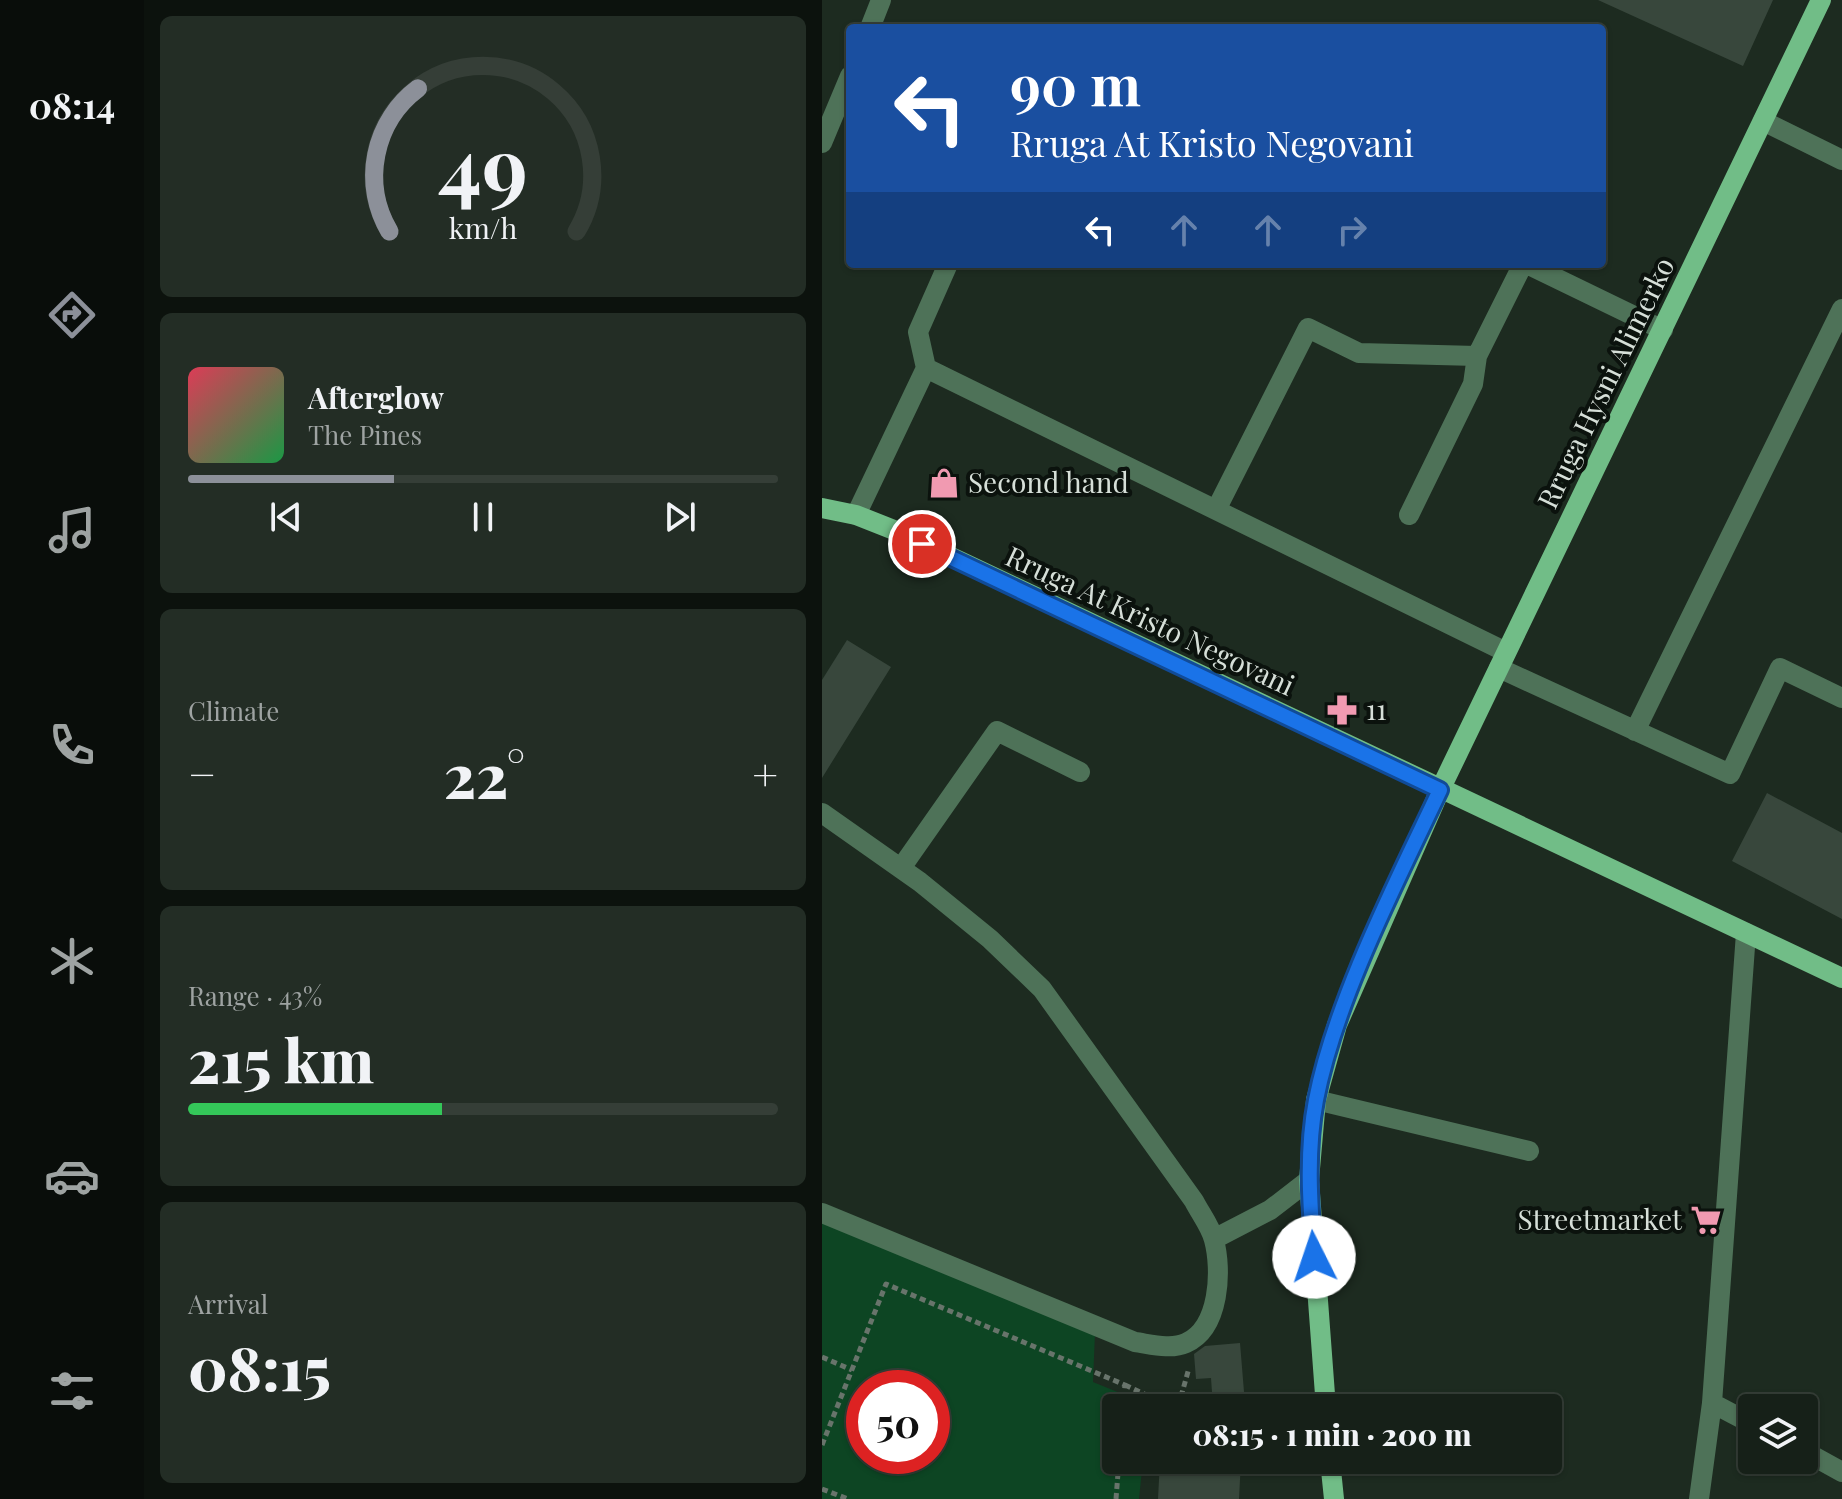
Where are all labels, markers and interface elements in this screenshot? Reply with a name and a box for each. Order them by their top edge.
text: 90 m [1010,46,1141,121]
icon: left [878,56,982,160]
text: 08:14 [29,80,115,128]
text: 49 [438,108,528,219]
text: Rruga At Kristo Negovani [1010,118,1414,166]
text: km/h [449,208,517,246]
icon: left [1078,208,1122,252]
icon: ahead [1162,208,1206,252]
icon: ahead [1246,208,1290,252]
icon: right [1330,208,1374,252]
street label: Rruga Hysni Alimerko [1528,251,1682,514]
icon: directions [44,287,100,343]
text: Afterglow [308,377,444,417]
text: The Pines [308,417,422,452]
place label: Second hand [968,463,1129,500]
shop icon: Second hand [927,466,961,500]
icon: previous [264,495,308,539]
icon: pause [461,495,505,539]
icon: next [658,495,702,539]
icon: music [44,502,100,558]
pin [888,510,956,578]
icon: arrive [900,522,944,566]
street label: Rruga At Kristo Negovani [1000,536,1301,703]
place label: 11 [1366,690,1387,727]
text: Climate [188,693,279,728]
pharmacy icon: 11 [1325,693,1359,727]
icon: phone [44,717,100,773]
text: 22° [444,733,525,813]
text: − [188,743,216,802]
text: + [752,743,778,802]
icon: climate [44,933,100,989]
text: Range · 43% [188,978,322,1013]
text: 215 km [188,1018,374,1098]
icon: car [44,1148,100,1204]
place label: Streetmarket [1517,1200,1683,1237]
supermarket icon: Streetmarket [1689,1203,1723,1237]
position arrow [1272,1215,1356,1299]
text: Arrival [188,1286,268,1321]
text: 08:15 [188,1326,331,1406]
icon: filters [44,1363,100,1419]
speed limit sign: 50 [846,1370,950,1474]
map controls [1738,1394,1818,1474]
button: layers [1738,1394,1818,1474]
text: 08:15 · 1 min · 200 m [1193,1414,1471,1454]

